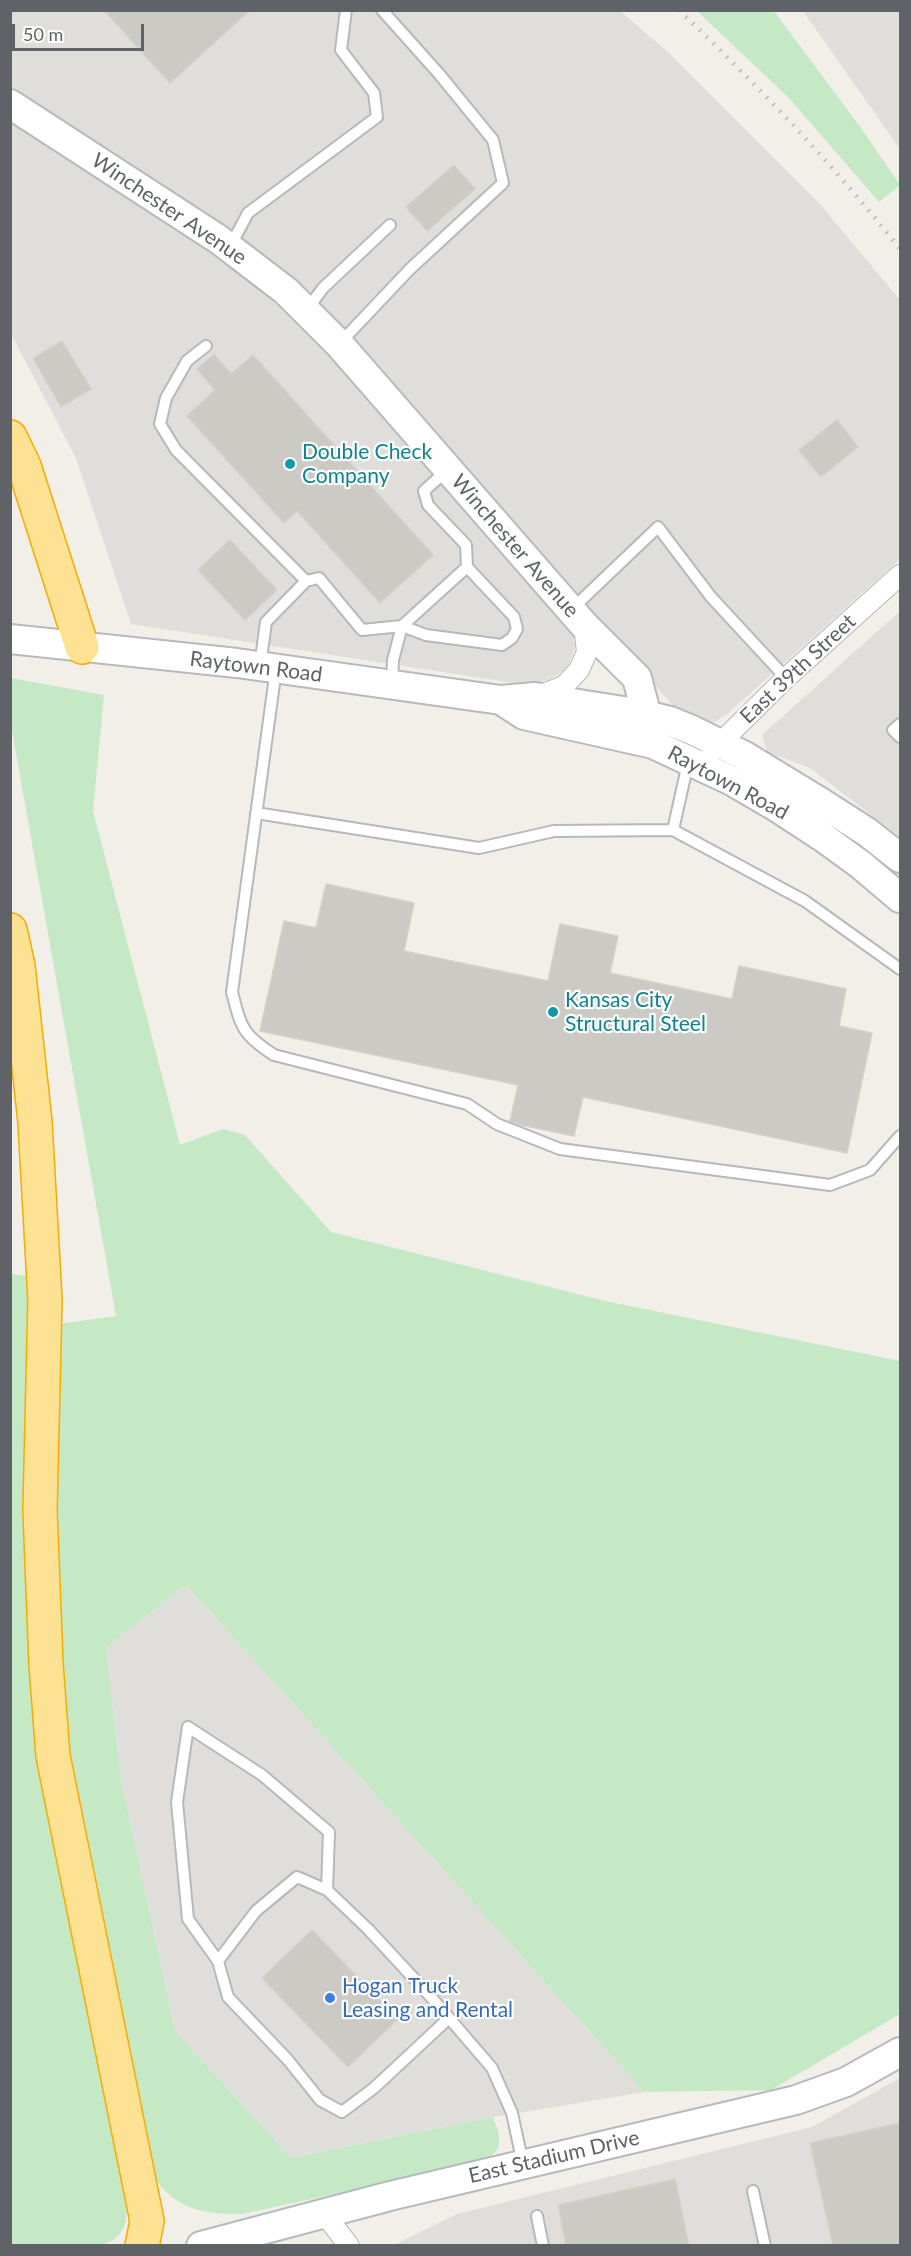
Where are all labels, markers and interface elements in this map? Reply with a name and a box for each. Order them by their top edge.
scale bar [15,12,147,50]
text: 50 m [23,23,63,45]
street label: Winchester Avenue [87,148,251,270]
place label: Double Check Company [302,439,432,489]
marker: Double Check Company [283,457,297,471]
street label: Winchester Avenue [446,469,584,623]
street label: East 39th Street [735,609,861,729]
street label: Raytown Road [188,646,324,688]
street label: Raytown Road [663,741,793,825]
place label: Kansas City Structural Steel [565,987,706,1037]
marker: Kansas City Structural Steel [546,1005,560,1019]
place label: Hogan Truck Leasing and Rental [342,1973,513,2023]
marker: Hogan Truck Leasing and Rental [323,1991,337,2005]
street label: East Stadium Drive [466,2125,642,2189]

